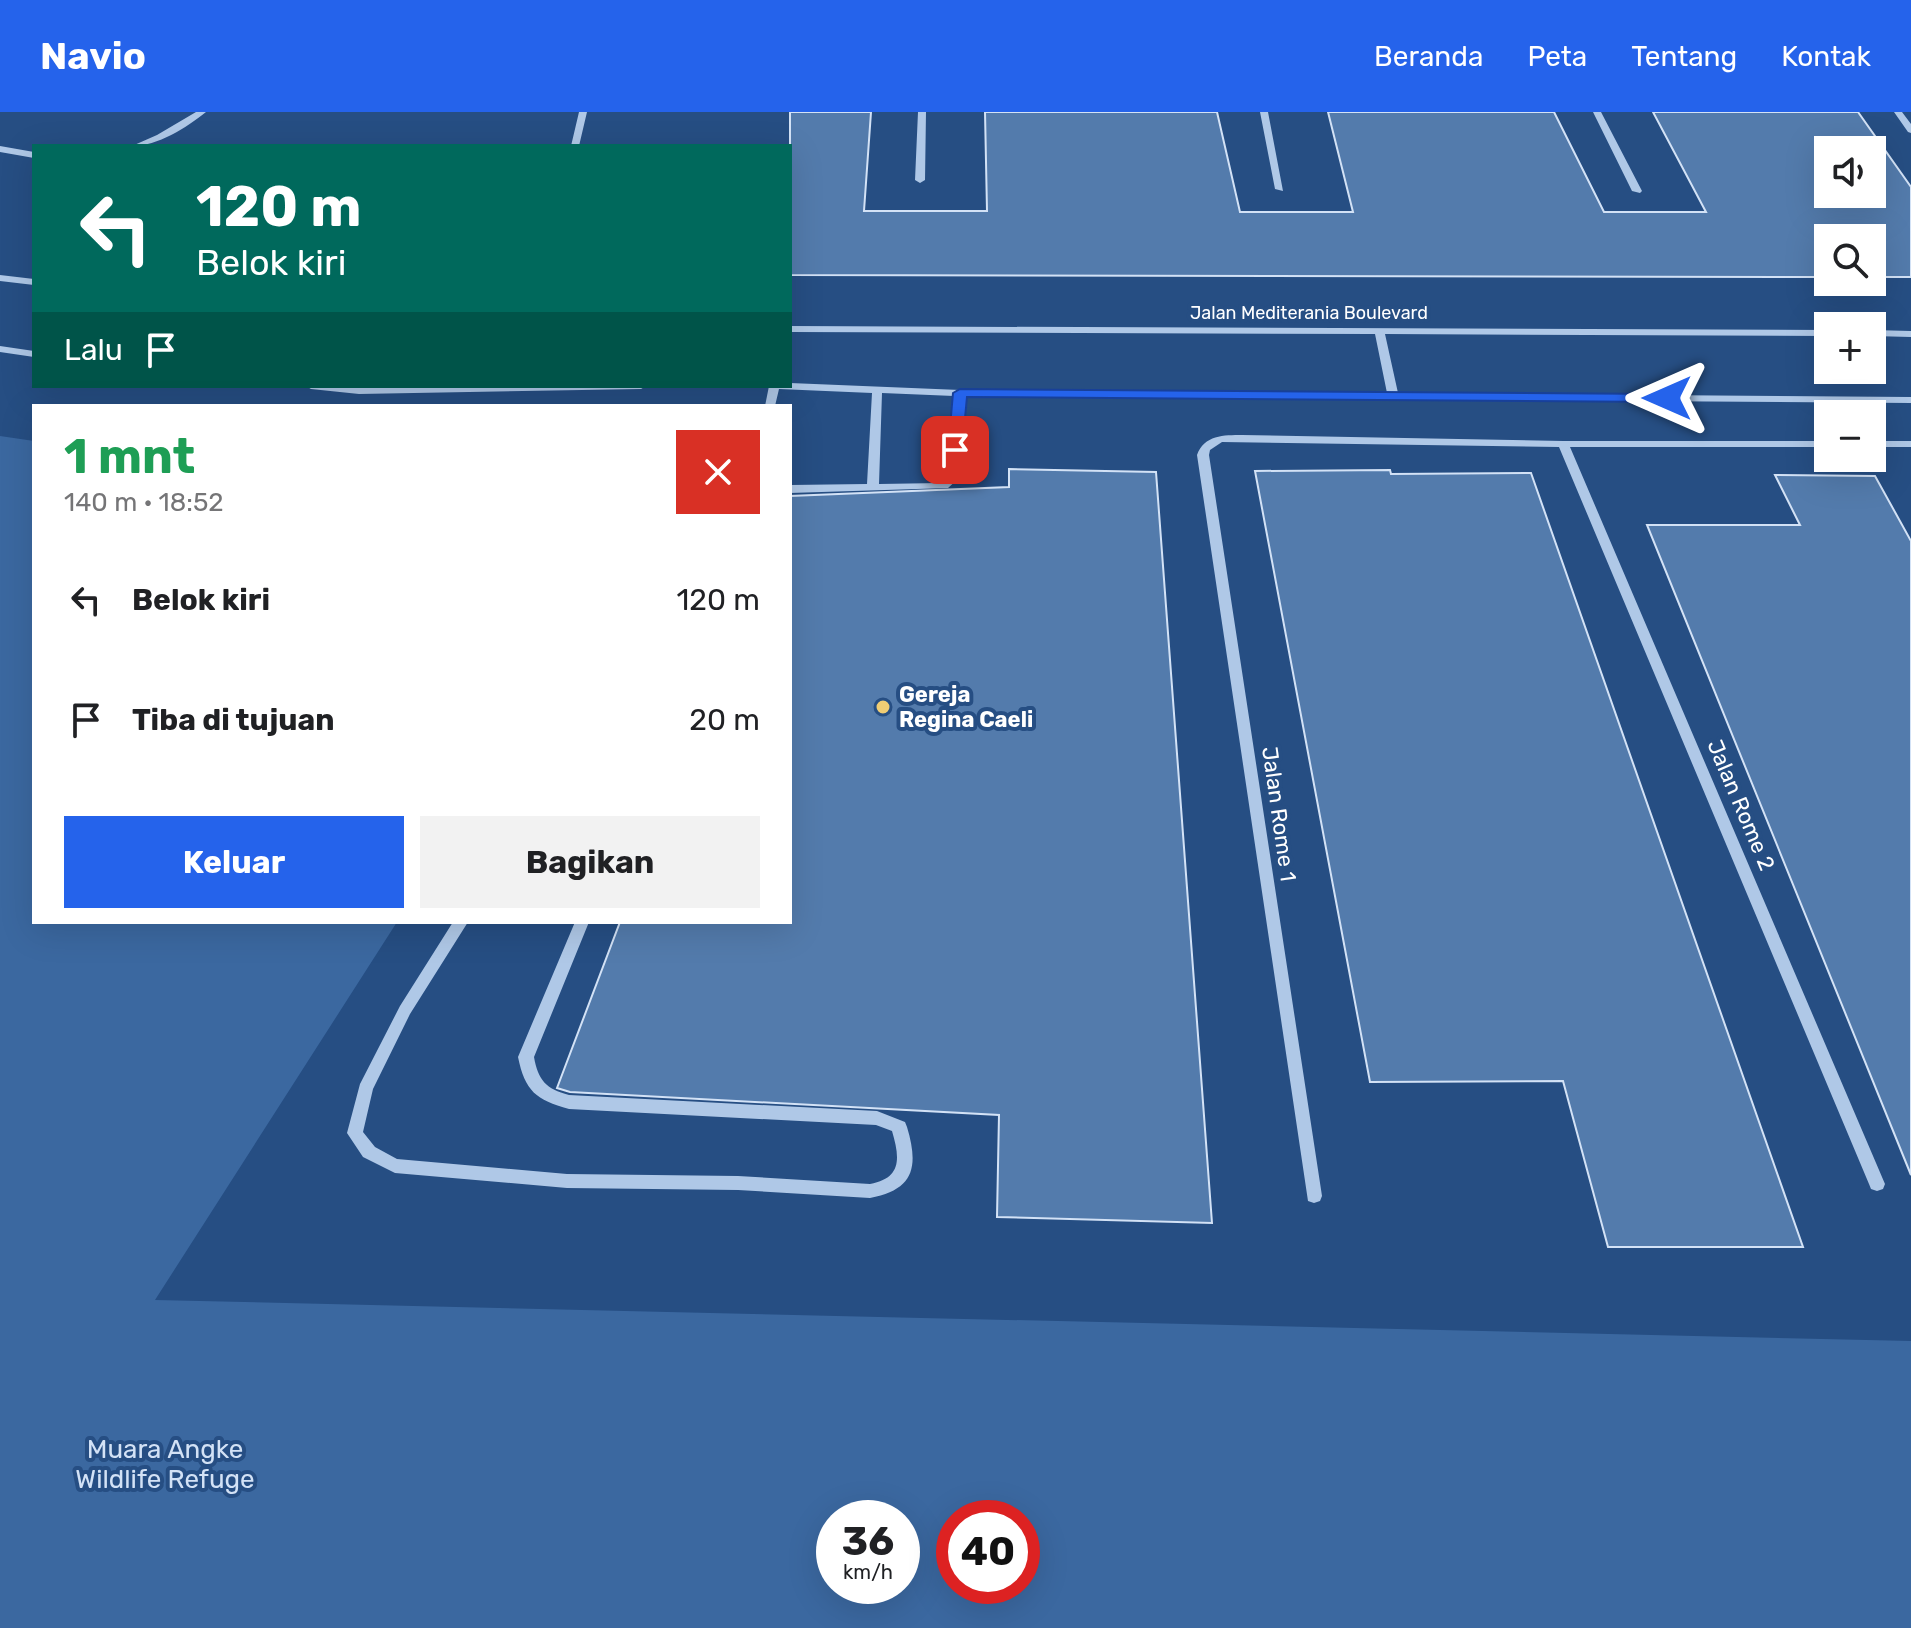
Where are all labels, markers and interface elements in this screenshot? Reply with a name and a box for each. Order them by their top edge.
text: Navio [40,33,146,79]
text: Beranda [1374,40,1483,73]
text: Peta [1527,40,1587,73]
text: Tentang [1631,40,1737,73]
text: Kontak [1781,40,1871,73]
map controls [1814,136,1886,472]
button: sound [1814,136,1886,208]
text: 120 m [196,174,362,240]
icon: left [64,176,168,280]
button: search [1814,224,1886,296]
text: Belok kiri [196,241,346,284]
street label: Jalan Mediterania Boulevard [1190,302,1428,324]
button: + [1814,312,1886,384]
icon: arrive [139,328,183,372]
text: Lalu [64,332,123,368]
position arrow [1625,356,1709,440]
button: − [1814,400,1886,472]
pin [921,416,989,484]
text: 1 mnt [64,428,195,485]
icon: arrive [933,428,977,472]
button: close [676,430,760,514]
text: 140 m · 18:52 [64,487,224,518]
icon: left [64,578,108,622]
text: Belok kiri [132,582,270,618]
text: 120 m [676,582,760,618]
place label: Gereja Regina Caeli [899,681,1033,733]
icon: arrive [64,698,108,742]
marker: Gereja Regina Caeli [874,698,892,716]
text: Tiba di tujuan [132,702,334,738]
text: 20 m [689,702,760,738]
street label: Jalan Rome 2 [1701,736,1781,874]
street label: Jalan Rome 1 [1256,745,1302,883]
button: Keluar [64,816,404,908]
button: Bagikan [420,816,760,908]
park label: Muara Angke Wildlife Refuge [75,1434,255,1495]
speed limit sign: 40 [936,1500,1040,1604]
text: 36 [842,1518,894,1565]
text: km/h [843,1560,893,1584]

